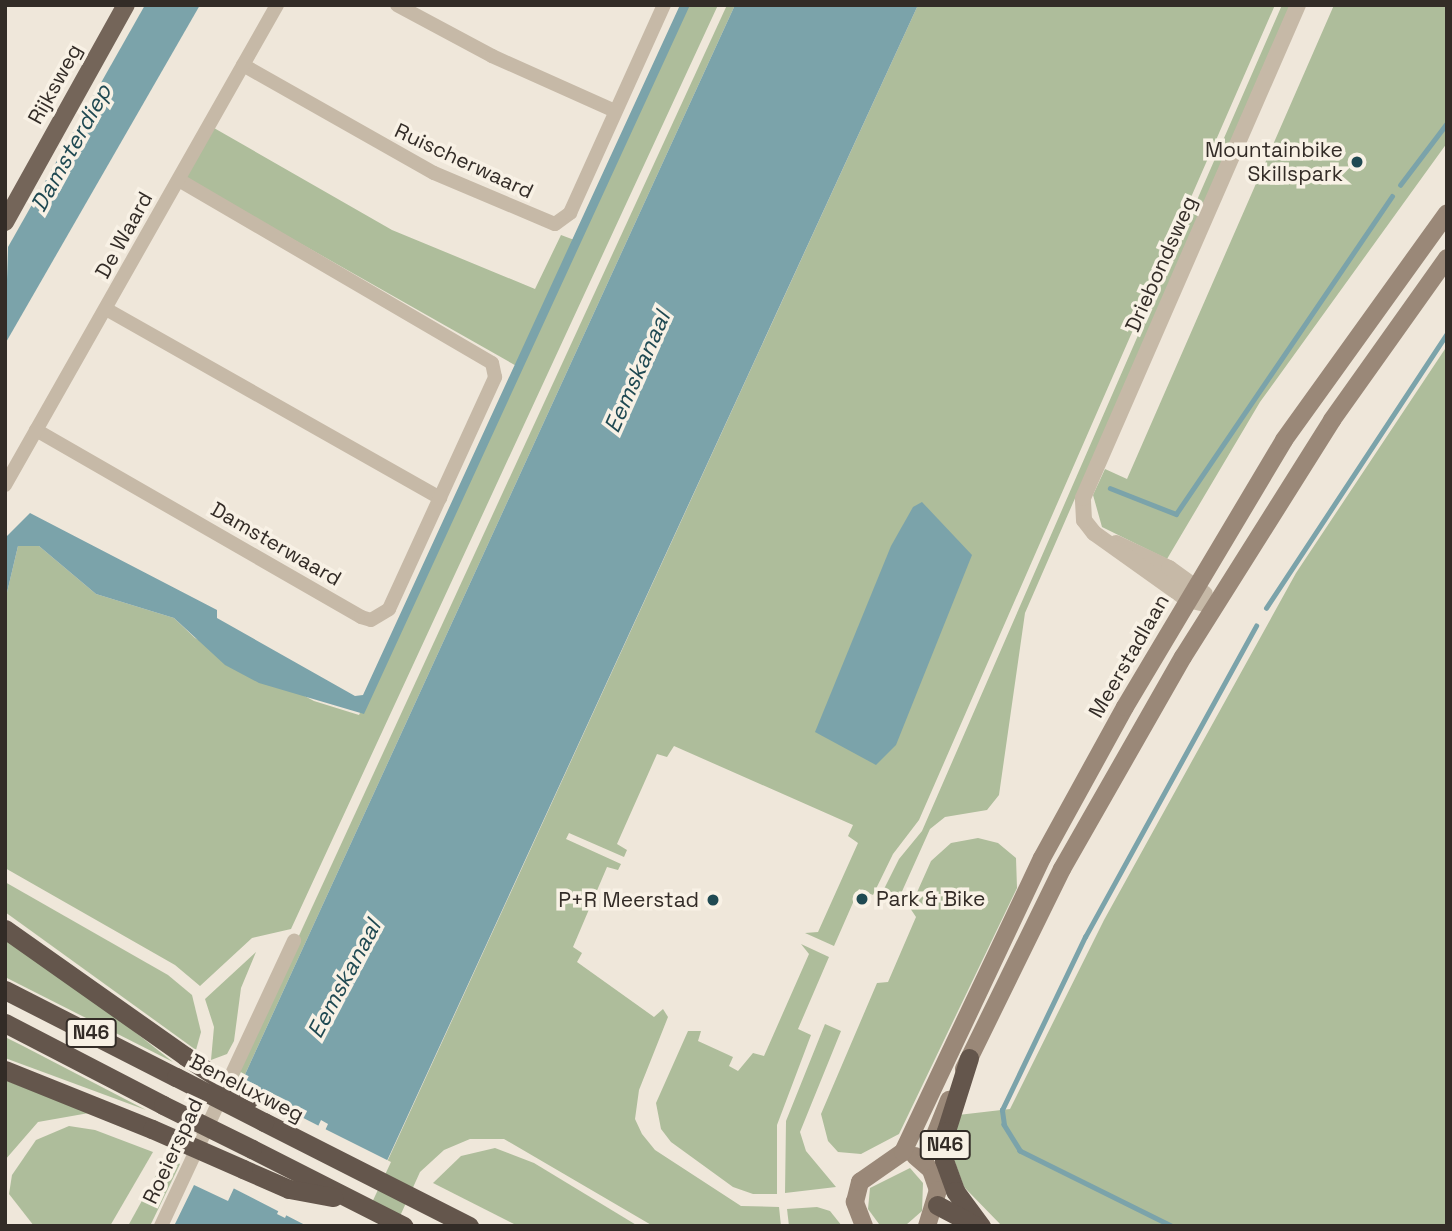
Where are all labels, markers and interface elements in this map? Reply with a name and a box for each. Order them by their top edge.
street label: Rijksweg [23,39,87,129]
water label: Damsterdiep [25,80,117,216]
street label: Ruischerwaard [391,118,537,204]
place label: Mountainbike Skillspark [1205,137,1343,187]
marker: Mountainbike Skillspark [1349,154,1365,170]
street label: De Waard [90,187,158,283]
street label: Driebondsweg [1120,192,1202,336]
water label: Eemskanaal [598,307,676,437]
street label: Damsterwaard [206,496,346,592]
street label: Meerstadlaan [1083,590,1175,722]
place label: Park & Bike [876,886,985,912]
place label: P+R Meerstad [558,887,699,913]
marker: Park & Bike [854,891,870,907]
marker: P+R Meerstad [705,892,721,908]
water label: Eemskanaal [301,915,387,1043]
road number: N46 [65,1018,117,1049]
street label: Beneluxweg [186,1048,308,1128]
street label: Roeierspad [138,1094,208,1208]
road number: N46 [919,1130,971,1161]

